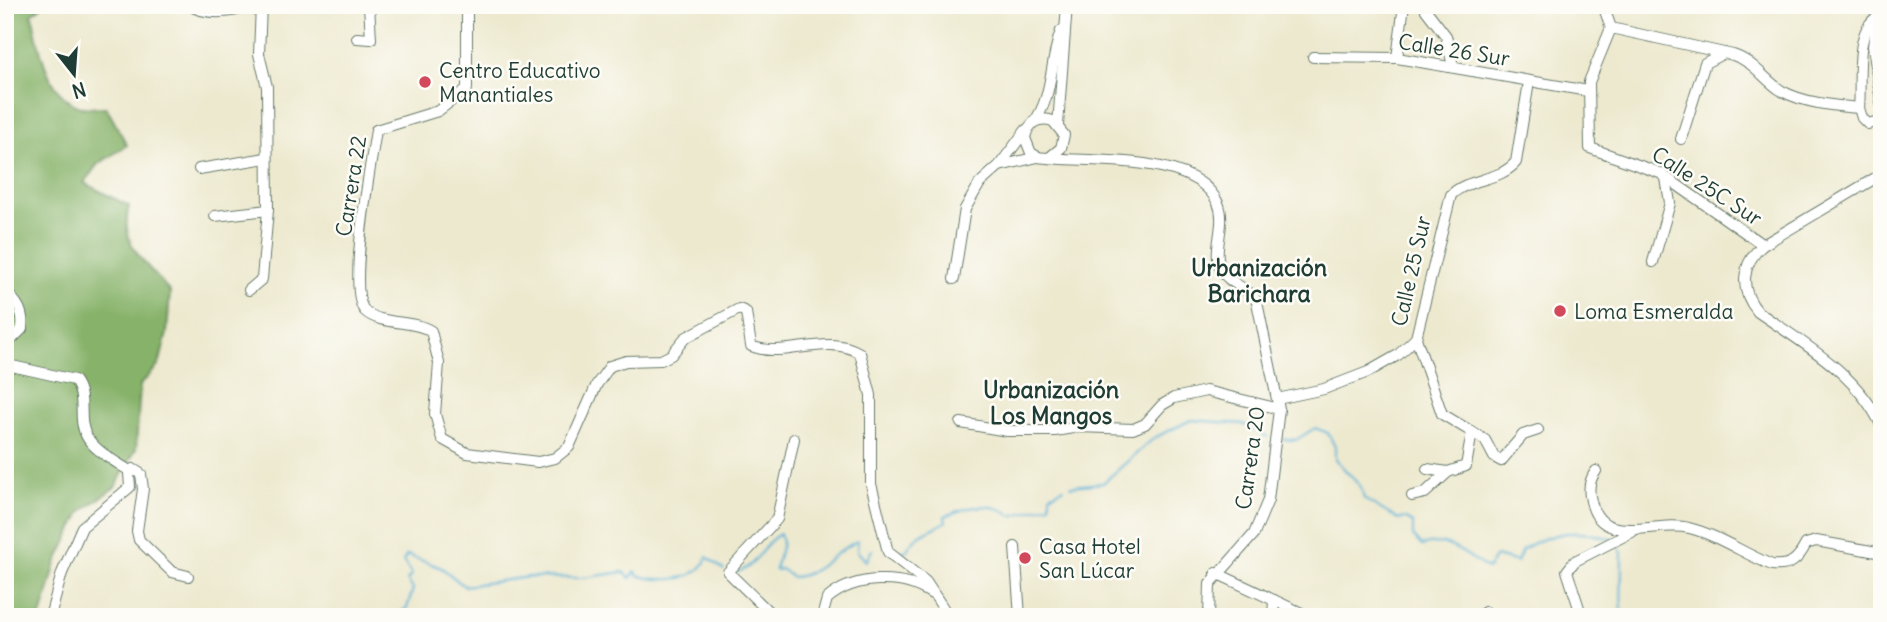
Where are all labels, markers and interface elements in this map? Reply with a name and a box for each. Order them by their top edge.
street label: Calle 26 Sur [1396,28,1512,72]
north arrow [38,38,108,108]
place label: Centro Educativo Manantiales [439,57,601,108]
marker: Centro Educativo Manantiales [417,74,433,90]
text: N [69,77,89,104]
street label: Carrera 22 [330,134,372,238]
street label: Calle 25C Sur [1647,140,1768,232]
street label: Calle 25 Sur [1385,213,1437,329]
district label: Urbanización Barichara [1191,253,1327,308]
place label: Loma Esmeralda [1574,298,1733,325]
marker: Loma Esmeralda [1552,303,1568,319]
district label: Urbanización Los Mangos [983,375,1119,430]
street label: Carrera 20 [1229,405,1271,511]
place label: Casa Hotel San Lúcar [1039,533,1141,584]
marker: Casa Hotel San Lúcar [1017,550,1033,566]

